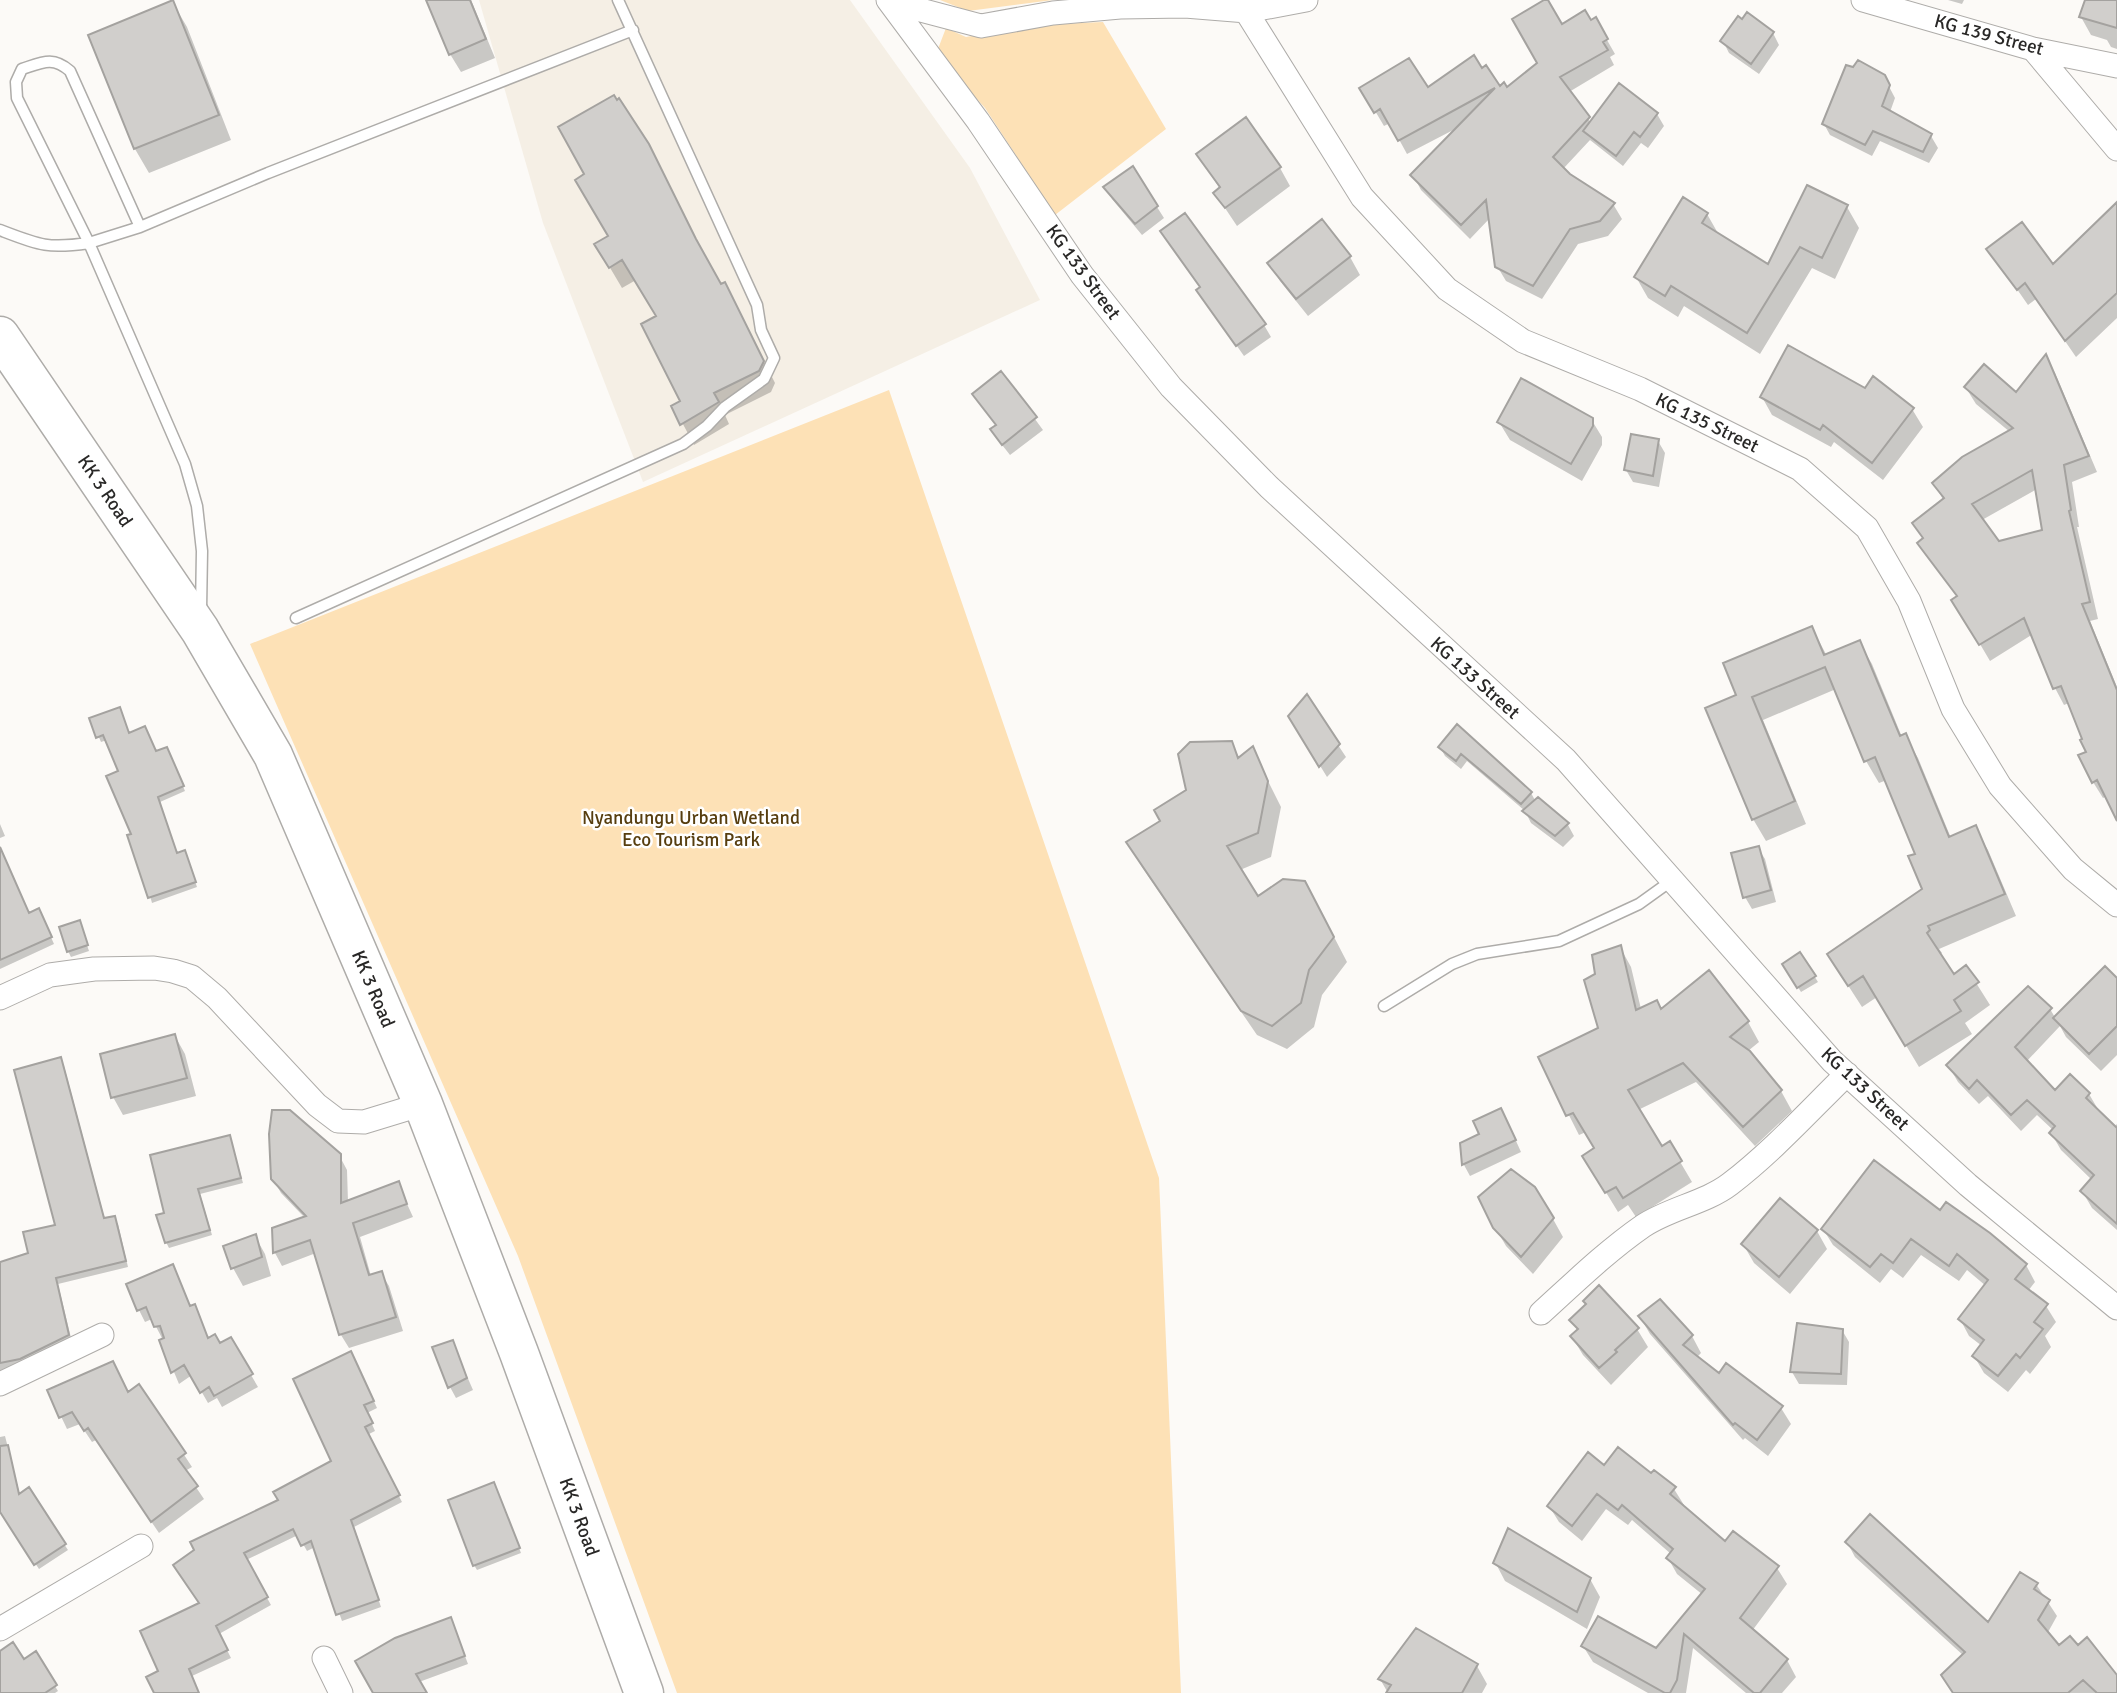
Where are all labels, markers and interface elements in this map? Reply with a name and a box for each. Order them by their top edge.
street label: KG 139 Street [1932,9,2047,61]
street label: KG 133 Street [1040,220,1126,325]
street label: KG 135 Street [1651,388,1763,458]
street label: KK 3 Road [72,450,138,532]
street label: KG 133 Street [1425,632,1525,725]
park label: Nyandungu Urban Wetland Eco Tourism Park [582,806,800,852]
street label: KK 3 Road [346,947,400,1031]
street label: KG 133 Street [1816,1042,1914,1136]
street label: KK 3 Road [554,1474,604,1560]

